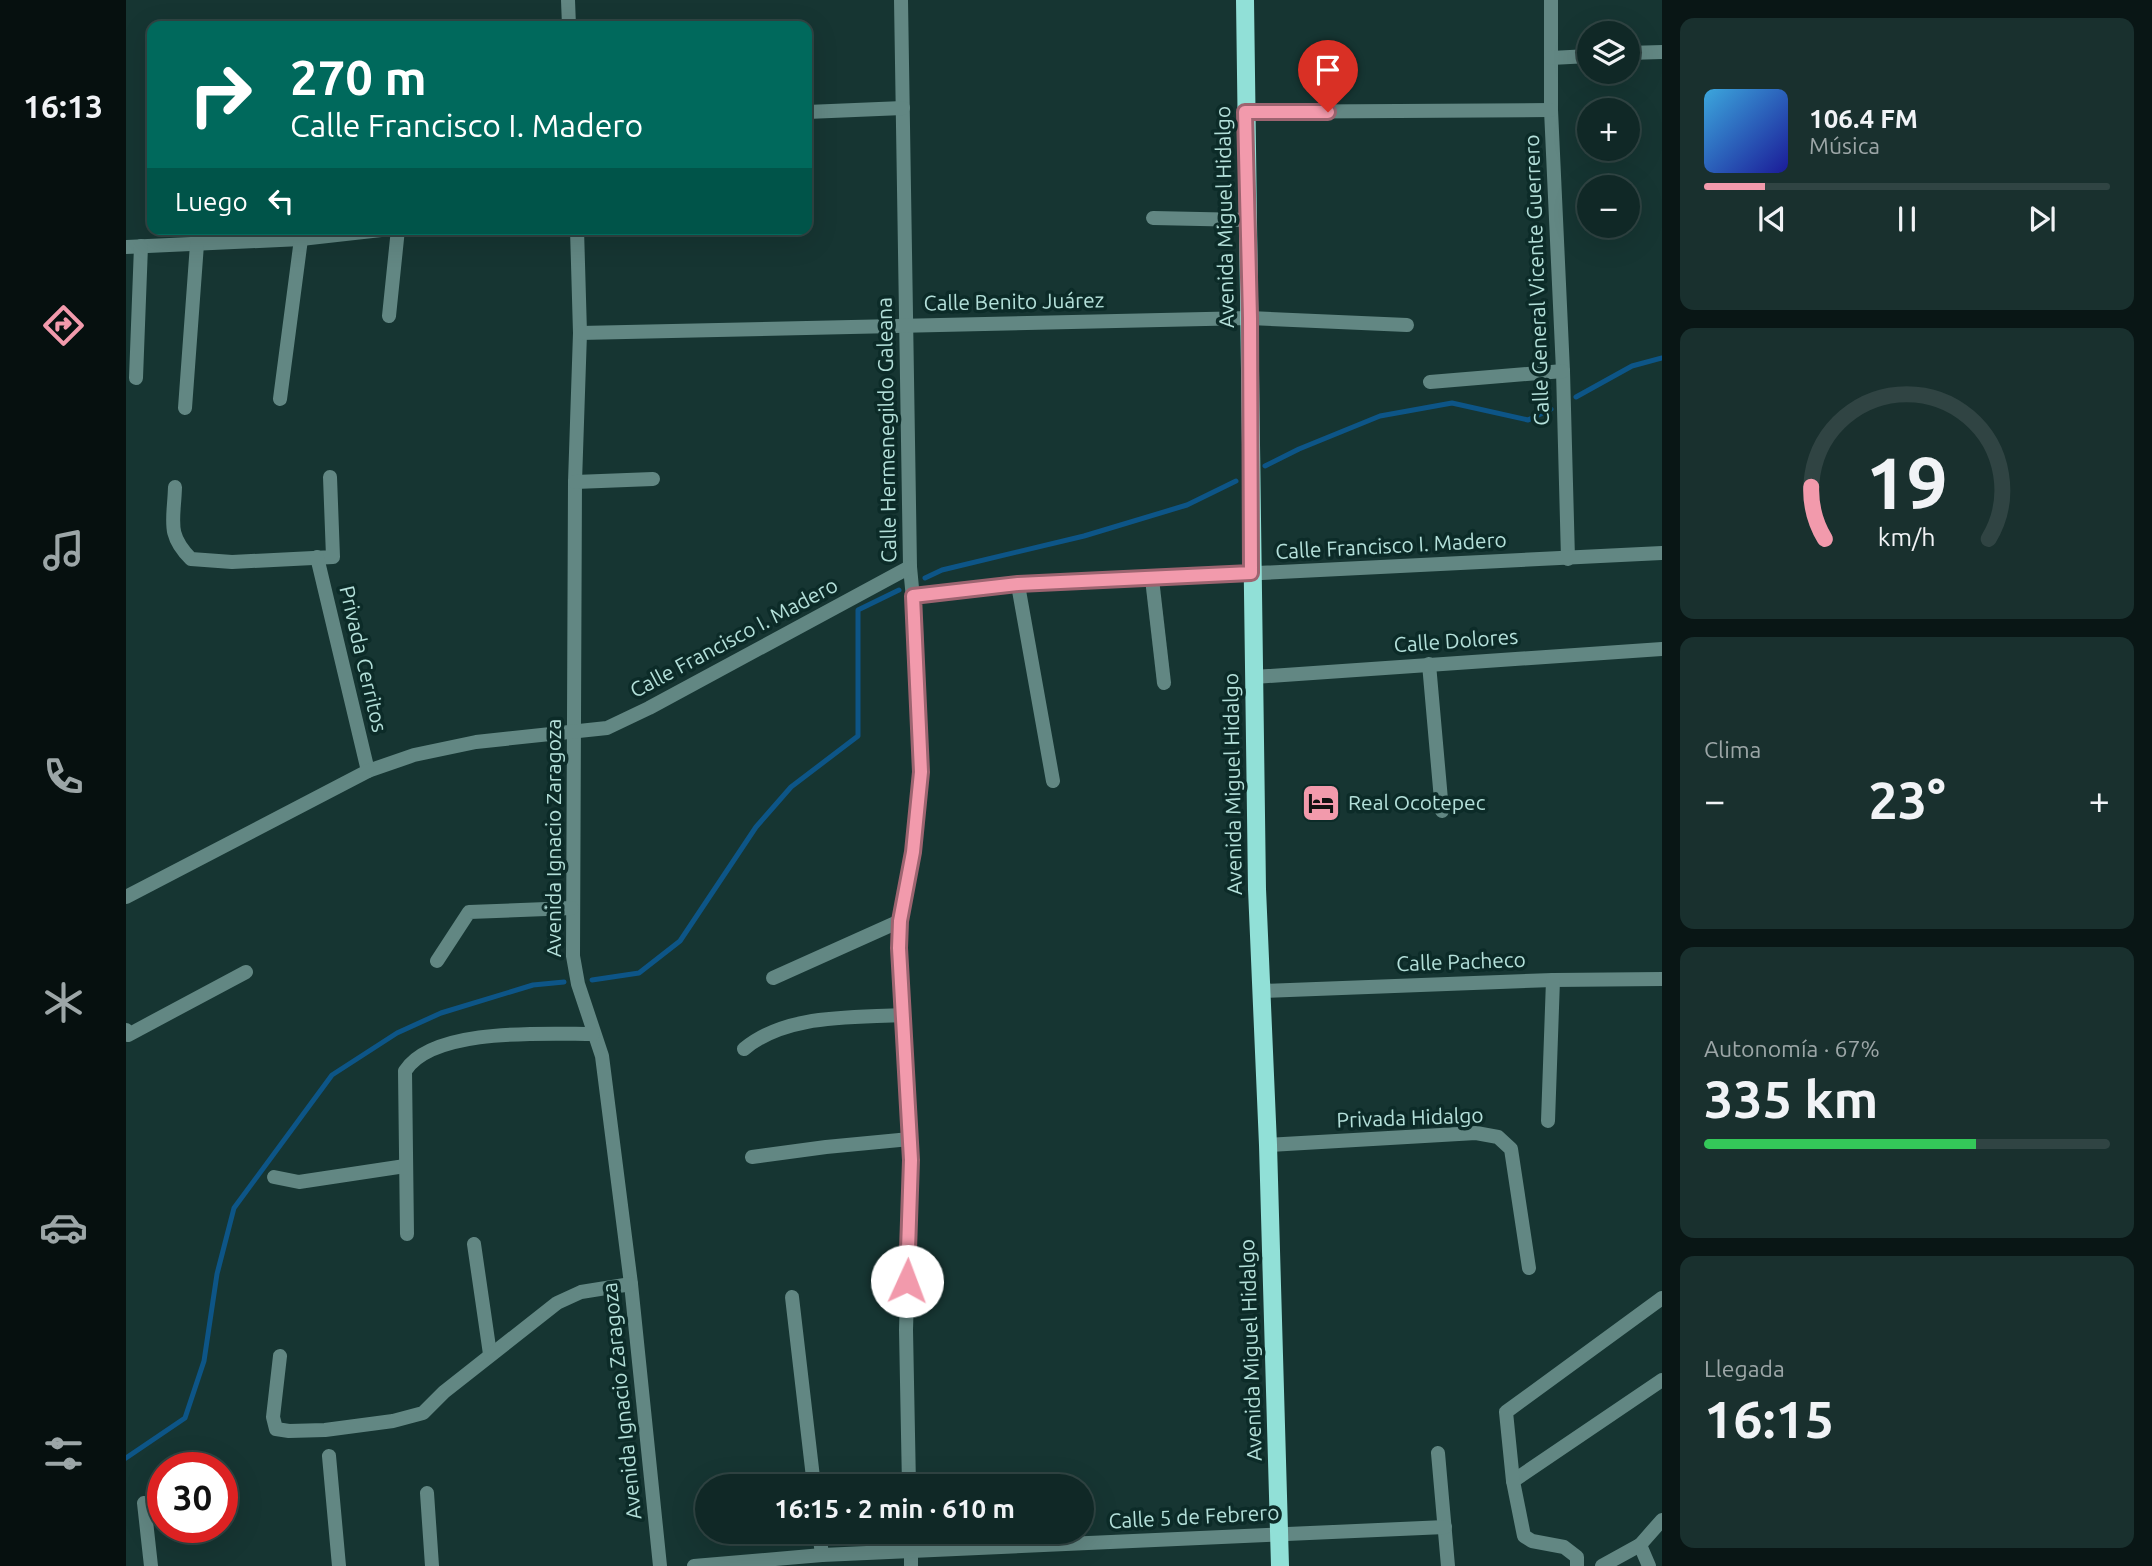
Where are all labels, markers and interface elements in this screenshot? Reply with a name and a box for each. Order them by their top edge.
map controls [1577,21,1640,238]
button: layers [1577,21,1640,84]
pin [1298,40,1358,112]
icon: right [175,49,266,140]
text: 270 m [290,49,427,104]
icon: arrive [1309,51,1347,89]
text: 16:13 [23,88,103,124]
button: + [1577,98,1640,161]
text: 106.4 FM [1809,104,1918,133]
street label: Avenida Miguel Hidalgo [1210,106,1238,328]
text: Calle Francisco I. Madero [290,107,643,143]
text: Música [1809,133,1880,158]
street label: Calle General Vicente Guerrero [1519,134,1553,426]
button: − [1577,175,1640,238]
icon: left [262,182,300,220]
text: Luego [175,187,248,216]
icon: previous [1753,200,1791,238]
icon: pause [1888,200,1926,238]
icon: next [2023,200,2061,238]
street label: Calle Benito Juárez [923,287,1105,315]
street label: Calle Hermenegildo Galeana [872,297,900,563]
icon: directions [39,301,88,350]
text: 19 [1866,442,1948,524]
text: km/h [1878,523,1936,551]
icon: music [39,526,88,575]
street label: Calle Francisco I. Madero [1275,527,1507,563]
street label: Calle Francisco I. Madero [626,572,841,702]
street label: Privada Cerritos [335,583,392,734]
street label: Calle Dolores [1393,624,1519,656]
street label: Avenida Miguel Hidalgo [1218,673,1246,895]
street label: Avenida Ignacio Zaragoza [541,719,565,957]
text: Clima [1704,737,1761,762]
icon: phone [39,752,88,801]
text: 23° [1868,771,1946,829]
text: − [1704,779,1725,821]
text: + [2089,779,2110,821]
hotel icon: Real Ocotepec [1300,782,1342,824]
place label: Real Ocotepec [1348,790,1486,814]
street label: Calle Pacheco [1396,947,1526,975]
icon: climate [39,978,88,1027]
text: Autonomía · 67% [1704,1036,1880,1061]
text: 335 km [1704,1070,1878,1128]
street label: Privada Hidalgo [1336,1102,1484,1132]
icon: car [39,1203,88,1252]
street label: Avenida Miguel Hidalgo [1234,1239,1266,1461]
position arrow [870,1244,944,1318]
street label: Avenida Ignacio Zaragoza [597,1281,645,1521]
text: Llegada [1704,1356,1785,1381]
text: 16:15 [1704,1390,1834,1448]
icon: filters [39,1429,88,1478]
speed limit sign: 30 [147,1452,238,1543]
text: 16:15 · 2 min · 610 m [774,1494,1015,1523]
street label: Calle 5 de Febrero [1108,1500,1280,1532]

